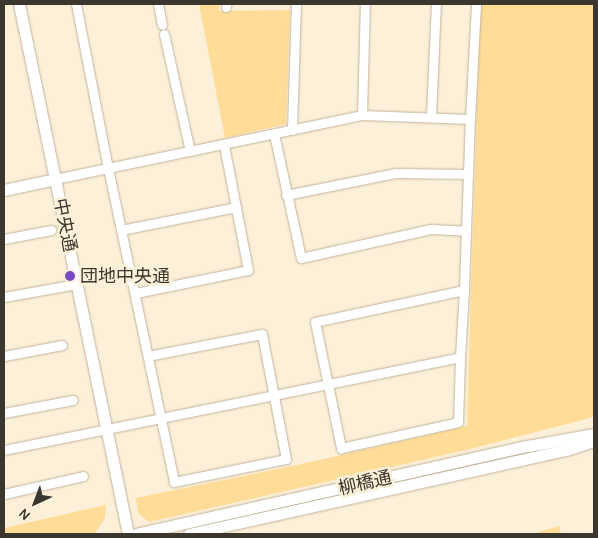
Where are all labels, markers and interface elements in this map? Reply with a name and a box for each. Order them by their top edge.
street label: 中央通 [49,196,81,254]
place label: 団地中央通 [80,265,170,287]
marker: 団地中央通 [64,270,76,282]
street label: 柳橋通 [336,466,394,500]
north arrow [10,478,60,528]
text: N [15,505,34,524]

